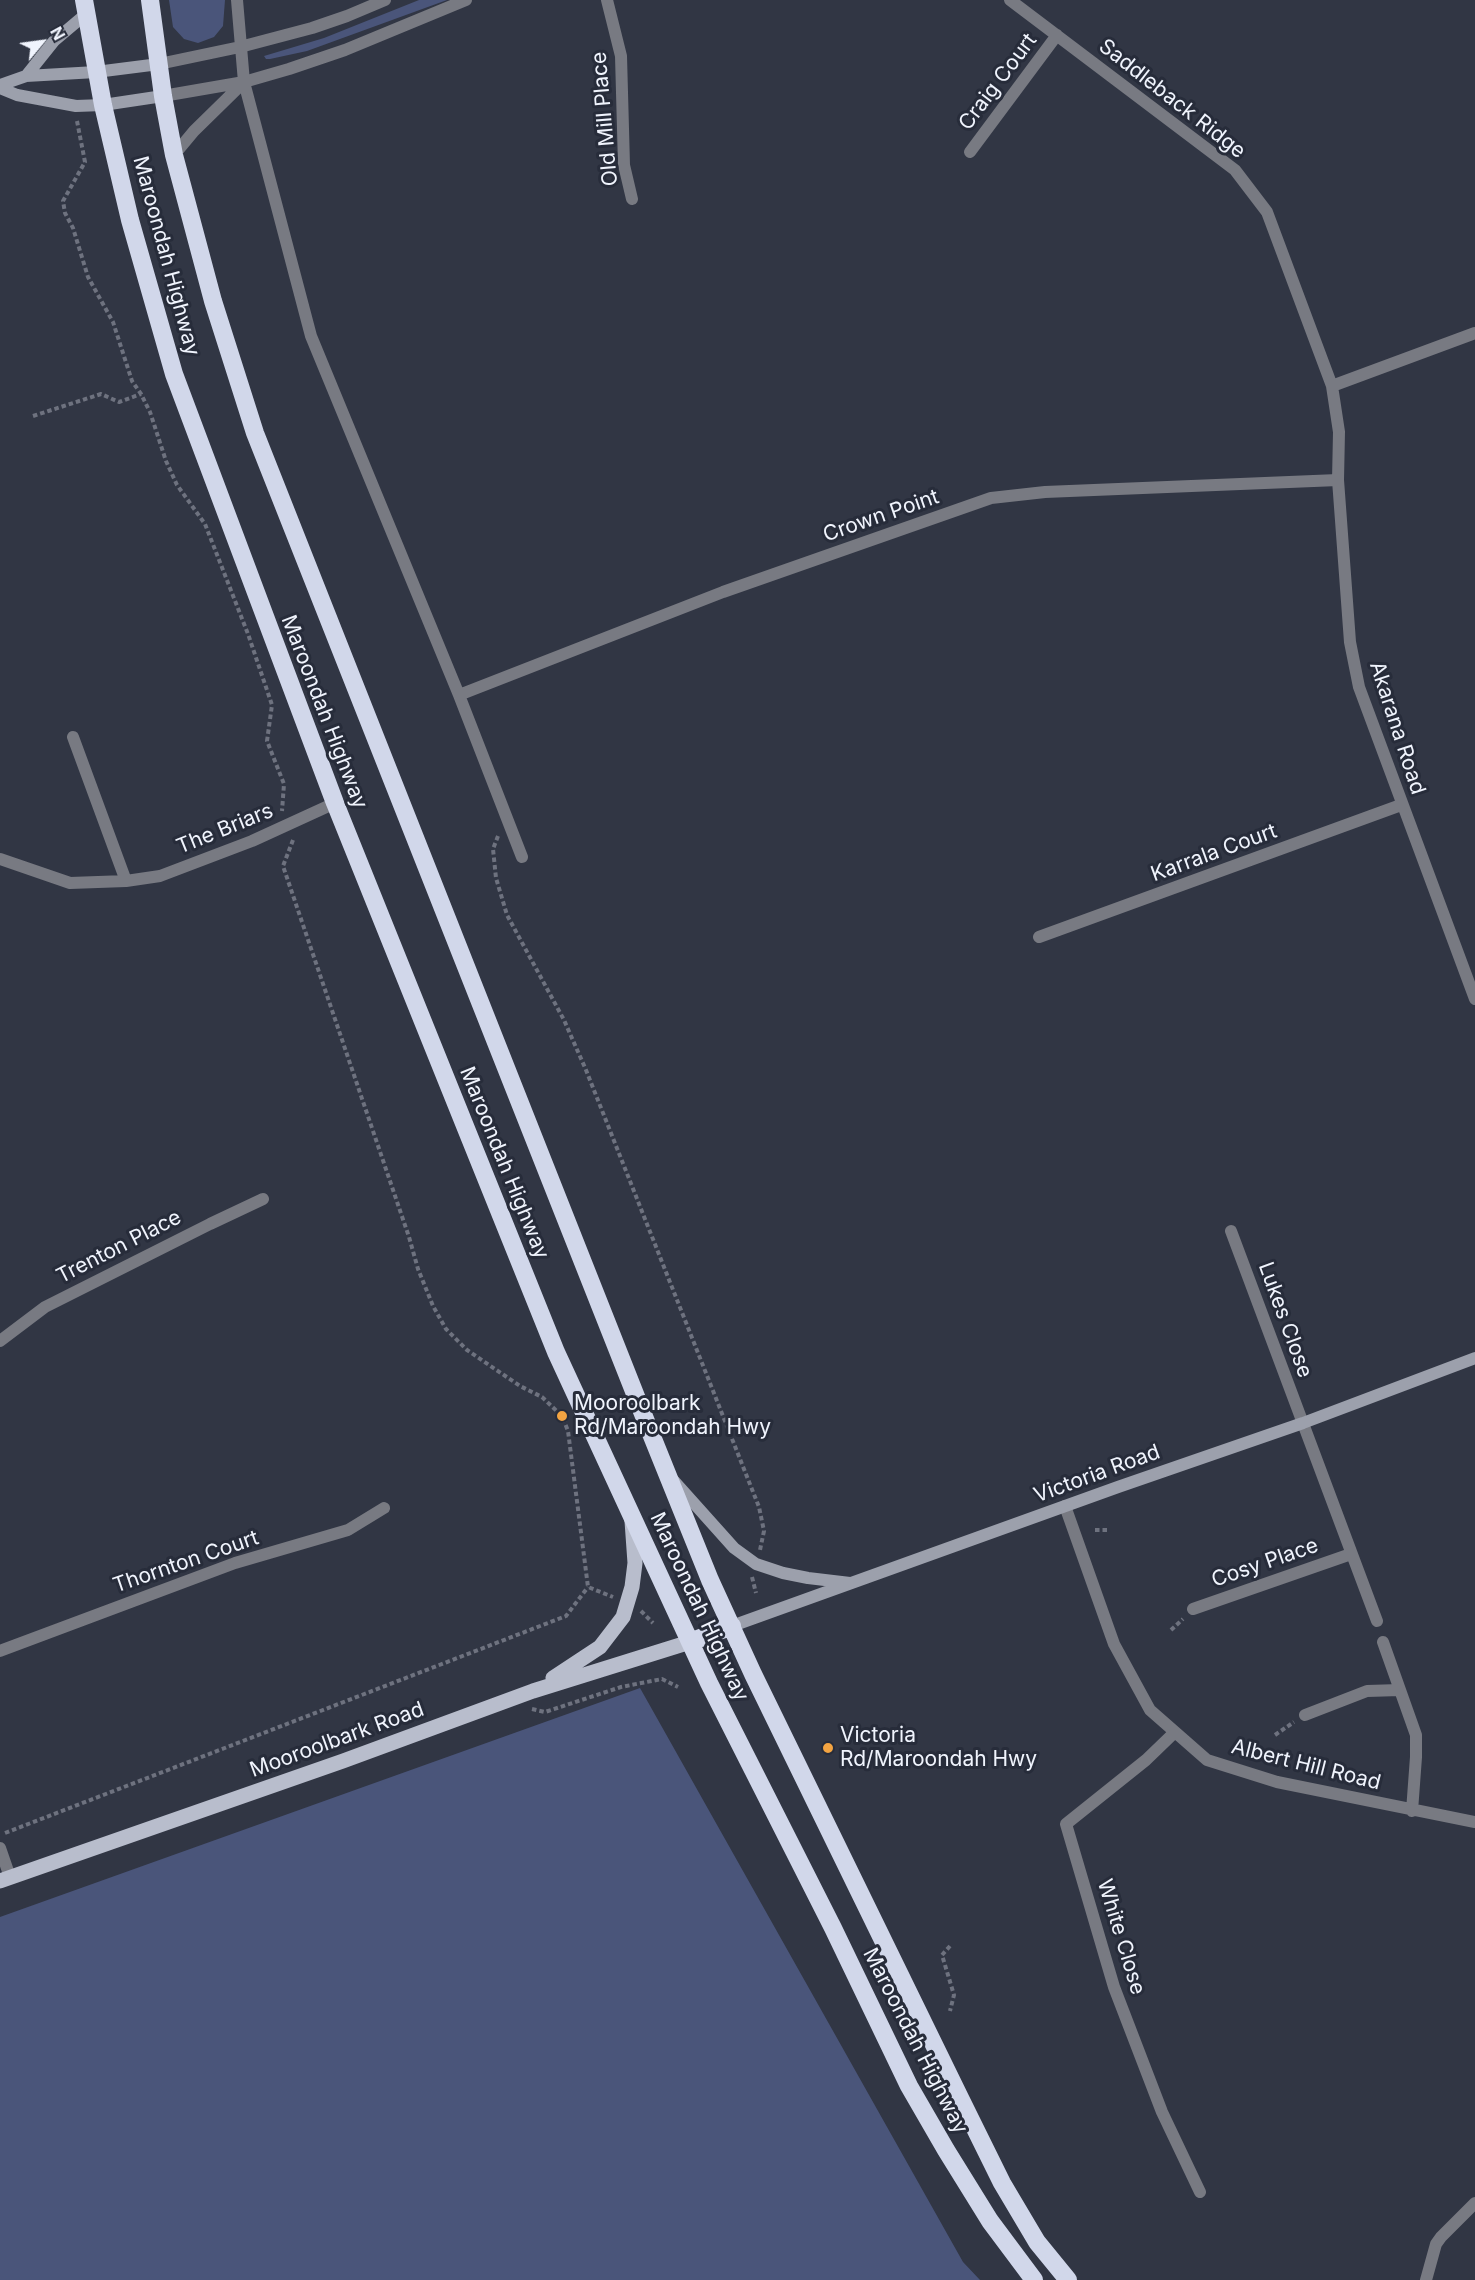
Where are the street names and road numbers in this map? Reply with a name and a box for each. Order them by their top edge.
street label: Craig Court [954,29,1042,135]
street label: Saddleback Ridge [1094,34,1250,164]
street label: Old Mill Place [587,51,623,187]
street label: Maroondah Highway [127,154,205,358]
street label: Crown Point [820,484,942,548]
street label: Maroondah Highway [275,612,373,812]
street label: Akarana Road [1364,658,1430,798]
street label: The Briars [173,798,277,860]
street label: Karrala Court [1148,819,1280,887]
street label: Maroondah Highway [454,1063,554,1263]
street label: Trenton Place [52,1205,186,1289]
street label: Lukes Close [1252,1259,1318,1381]
street label: Victoria Road [1030,1440,1164,1508]
street label: Maroondah Highway [644,1509,754,1705]
street label: Thornton Court [110,1525,262,1599]
street label: Cosy Place [1208,1533,1322,1593]
street label: Mooroolbark Road [247,1697,427,1783]
street label: Albert Hill Road [1229,1734,1383,1796]
street label: White Close [1092,1876,1150,1998]
street label: Maroondah Highway [857,1944,973,2138]

